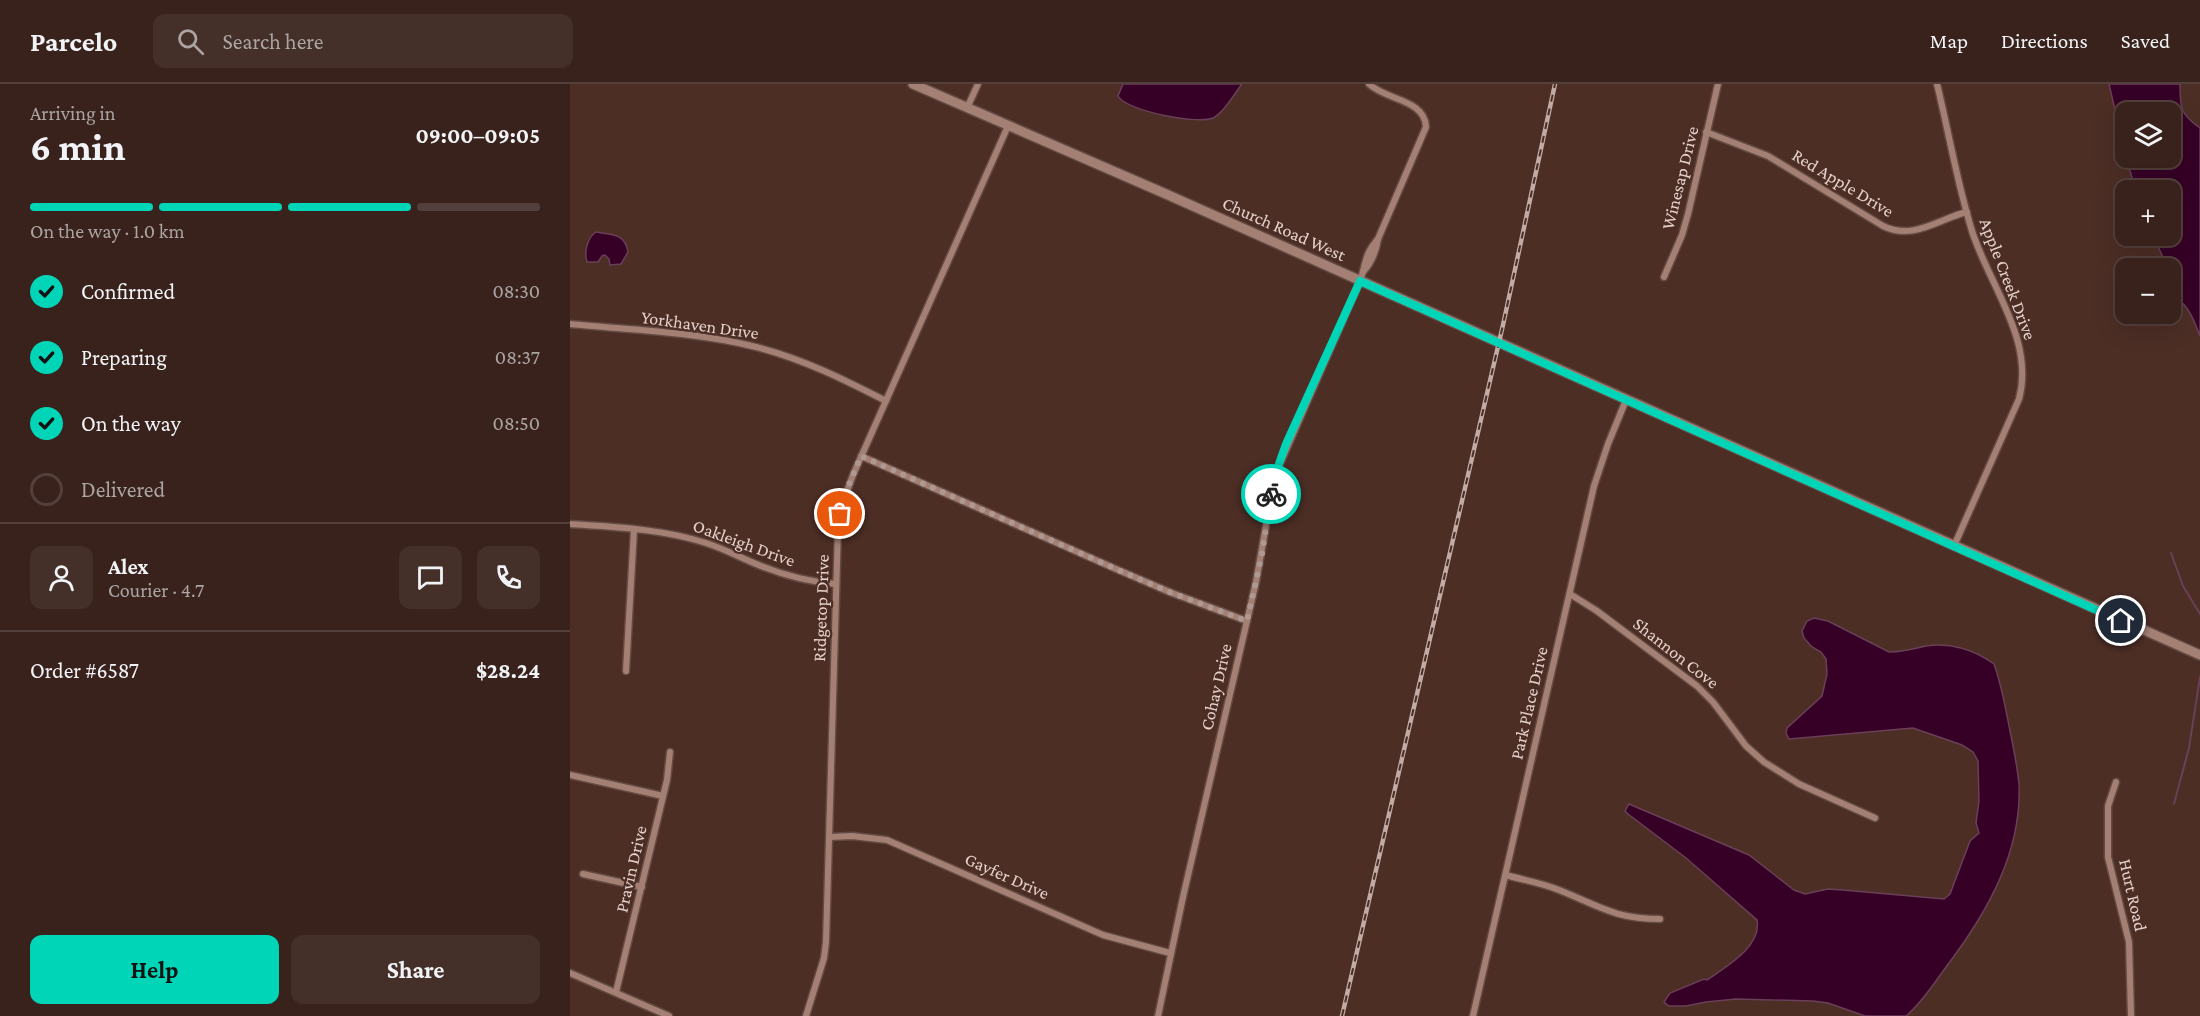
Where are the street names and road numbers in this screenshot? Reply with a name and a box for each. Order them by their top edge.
street label: Winesap Drive [1657,124,1703,232]
street label: Red Apple Drive [1789,145,1897,221]
street label: Church Road West [1219,193,1350,266]
street label: Apple Creek Drive [1976,215,2040,343]
street label: Yorkhaven Drive [640,307,760,343]
street label: Oakleigh Drive [690,515,798,571]
street label: Ridgetop Drive [809,554,833,662]
street label: Shannon Cove [1629,613,1723,693]
street label: Cohay Drive [1196,642,1236,732]
street label: Park Place Drive [1506,645,1552,761]
street label: Pravin Drive [611,824,651,914]
street label: Gayfer Drive [962,849,1052,903]
street label: Hurt Road [2115,857,2151,934]

